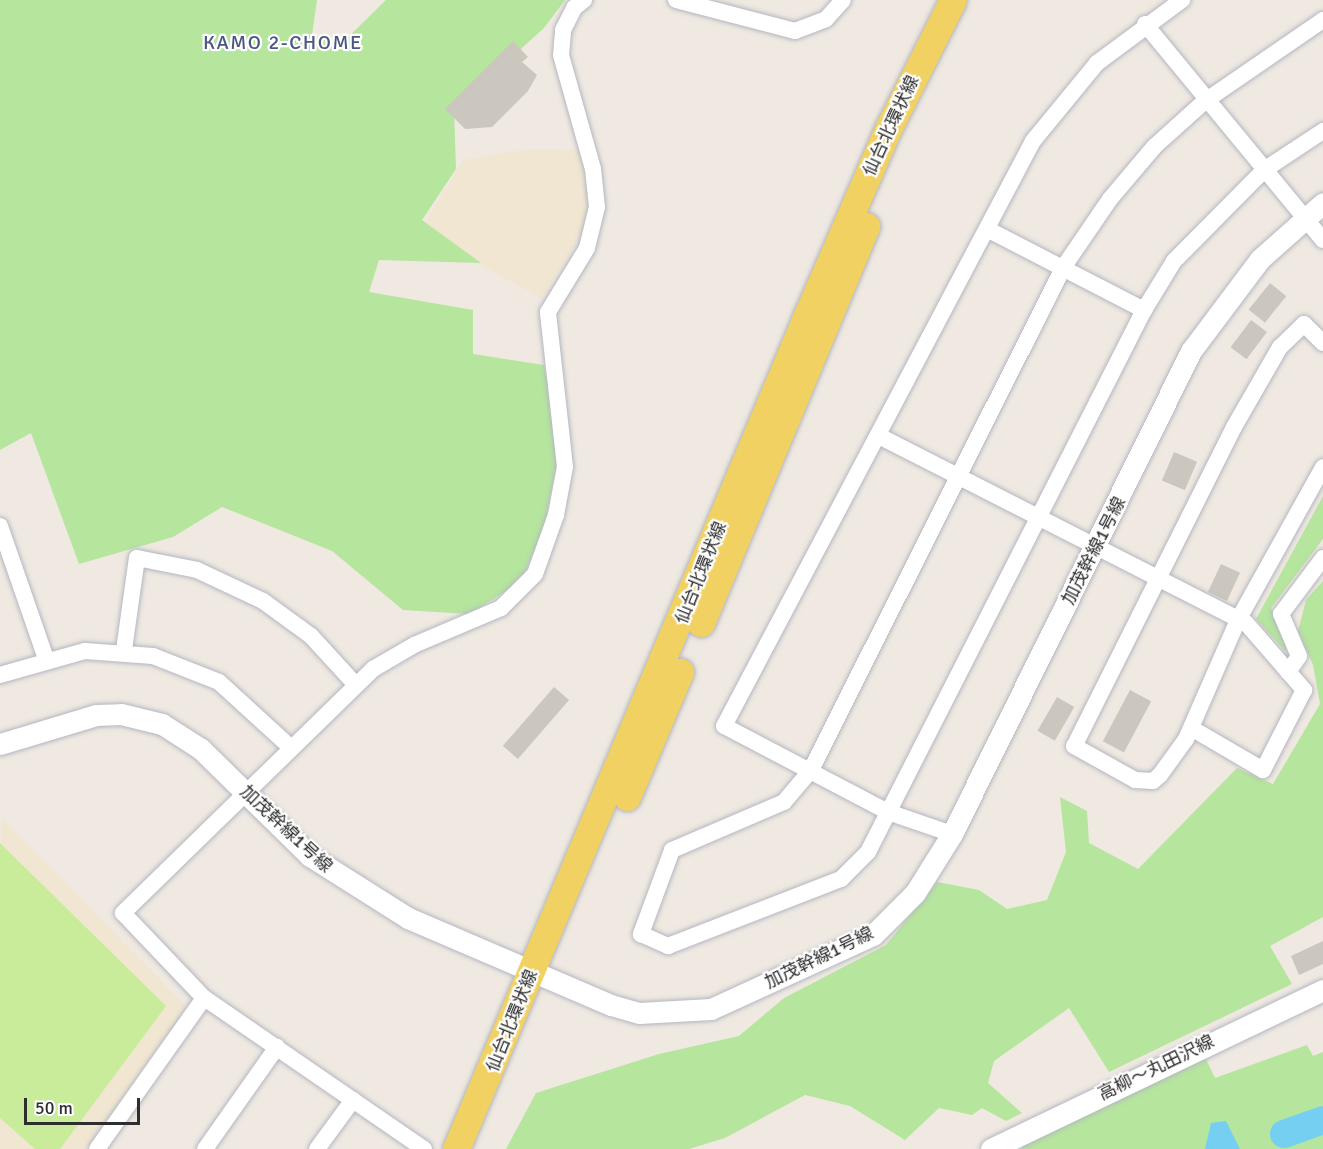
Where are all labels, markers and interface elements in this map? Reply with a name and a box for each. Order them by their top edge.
district label: KAMO 2-CHOME [203,30,363,54]
street label: 仙台北環状線 [858,72,924,180]
street label: 加茂幹線1号線 [1058,494,1130,608]
street label: 仙台北環状線 [671,519,731,627]
street label: 加茂幹線1号線 [236,781,336,877]
street label: 加茂幹線1号線 [761,922,877,994]
street label: 仙台北環状線 [482,967,542,1075]
street label: 高柳～丸田沢線 [1095,1031,1217,1105]
scale bar [27,1086,142,1124]
text: 50 m [35,1097,73,1119]

